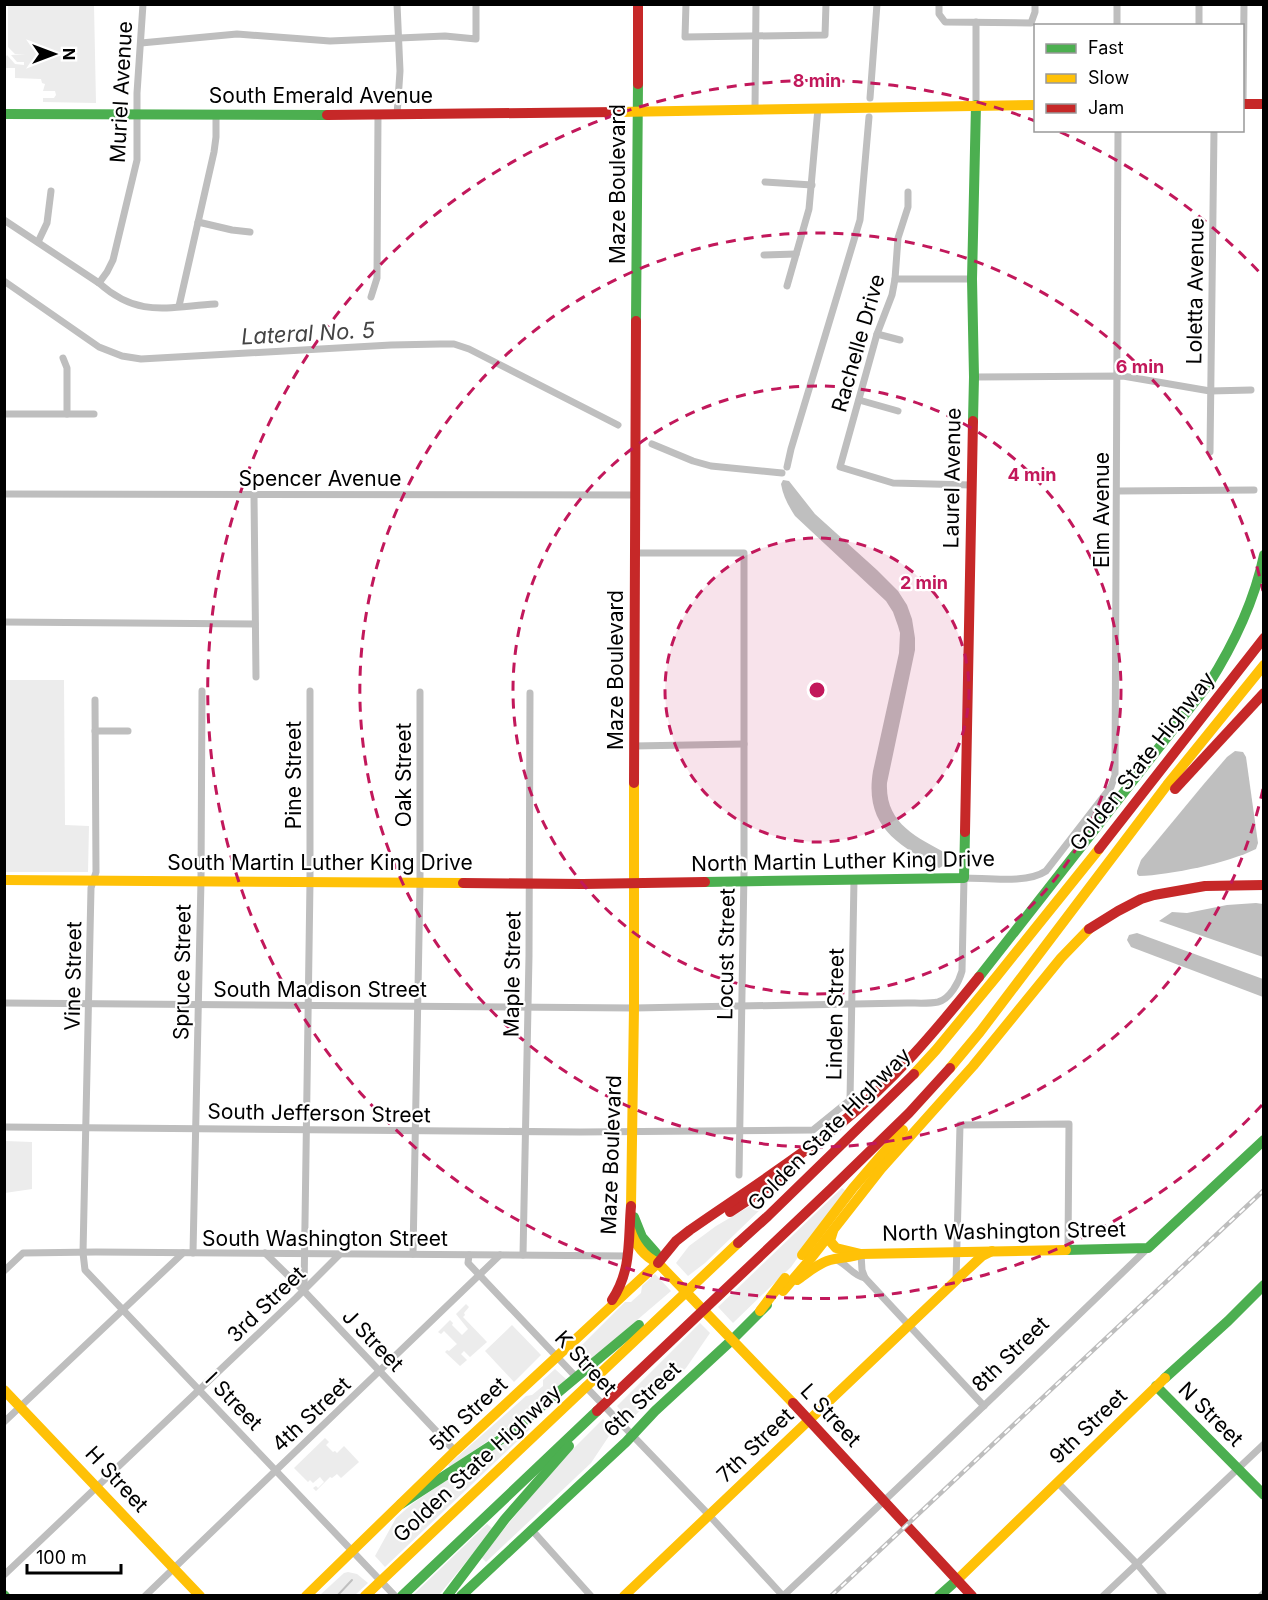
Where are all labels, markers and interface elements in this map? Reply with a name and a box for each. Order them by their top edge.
street label: Muriel Avenue [105,21,137,163]
north arrow [24,24,84,84]
legend [1034,24,1244,132]
text: Fast [1088,37,1124,58]
text: N [59,48,79,60]
text: Slow [1088,67,1129,88]
text: 8 min [793,70,841,91]
street label: South Emerald Avenue [209,83,433,108]
text: Jam [1088,97,1124,118]
street label: Maze Boulevard [605,104,630,264]
street label: Loletta Avenue [1181,217,1209,365]
street label: Rachelle Drive [826,271,890,415]
water label: Lateral No. 5 [240,317,376,349]
text: 6 min [1116,356,1164,377]
street label: Laurel Avenue [938,407,966,549]
street label: Elm Avenue [1089,452,1114,568]
text: 4 min [1008,464,1056,485]
street label: Spencer Avenue [239,466,401,491]
text: 2 min [900,572,948,593]
street label: Maze Boulevard [603,590,628,750]
street label: Golden State Highway [1064,666,1220,855]
centre of rings [807,680,827,700]
street label: Pine Street [281,721,306,829]
street label: Oak Street [391,723,416,827]
street label: North Martin Luther King Drive [691,846,995,876]
street label: South Martin Luther King Drive [167,850,473,875]
street label: Locust Street [712,888,740,1020]
street label: Spruce Street [168,904,196,1040]
street label: Maple Street [498,911,526,1037]
street label: Vine Street [60,921,86,1031]
street label: Linden Street [821,948,849,1080]
street label: South Madison Street [213,977,427,1002]
street label: Golden State Highway [742,1042,916,1216]
street label: Maze Boulevard [596,1075,626,1235]
street label: South Jefferson Street [207,1099,431,1127]
street label: North Washington Street [882,1216,1126,1246]
street label: South Washington Street [202,1226,448,1251]
street label: 3rd Street [222,1261,310,1347]
street label: J Street [337,1304,409,1377]
street label: 8th Street [966,1311,1054,1397]
street label: K Street [550,1325,622,1401]
street label: 6th Street [598,1356,686,1442]
street label: I Street [200,1367,268,1435]
street label: 4th Street [267,1371,355,1457]
street label: 5th Street [424,1372,512,1456]
street label: N Street [1174,1377,1249,1452]
street label: L Street [796,1378,866,1452]
street label: Golden State Highway [388,1379,566,1547]
street label: 9th Street [1044,1383,1132,1469]
street label: 7th Street [712,1402,798,1487]
street label: H Street [80,1441,154,1517]
scale bar [27,1537,122,1575]
text: 100 m [36,1547,87,1568]

